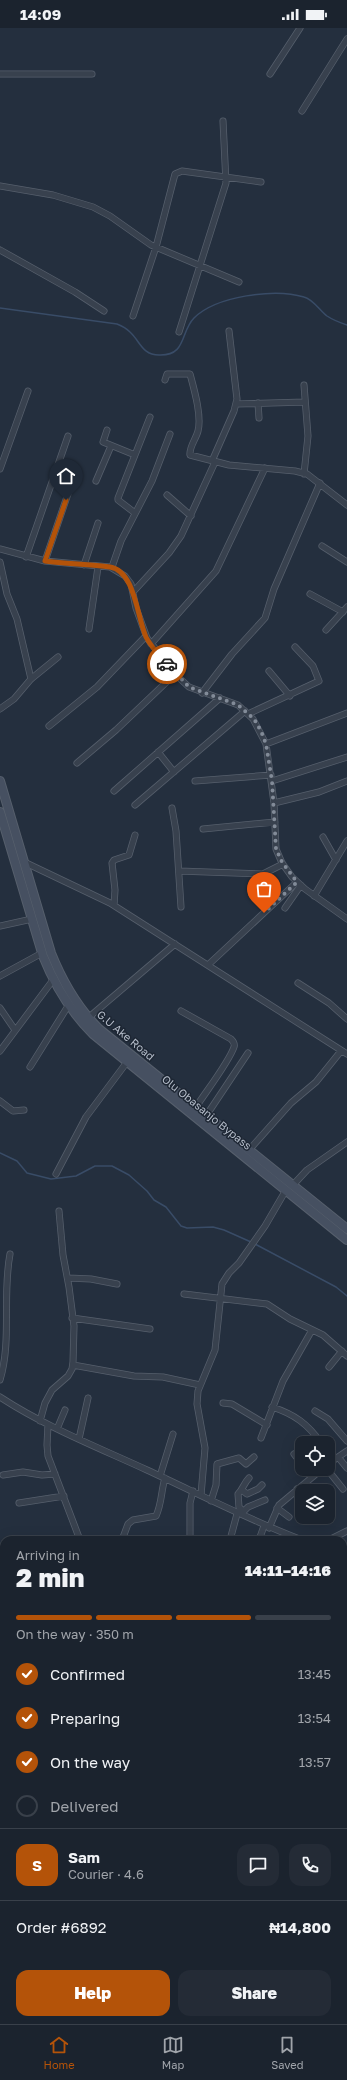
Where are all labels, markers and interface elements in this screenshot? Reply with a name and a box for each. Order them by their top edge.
text: 14:09 [20,5,61,23]
pin [49,459,83,500]
icon: home [55,465,77,487]
courier [147,644,187,684]
icon: car [156,653,178,675]
pin [247,872,281,913]
icon: bag [253,878,275,900]
street label: G.U Ake Road [95,1007,157,1063]
street label: Olu Obasanjo Bypass [160,1072,254,1152]
map controls [295,1436,335,1524]
button: locate [295,1436,335,1476]
button: layers [295,1484,335,1524]
text: Arriving in [16,1547,80,1563]
text: 14:11–14:16 [245,1561,331,1579]
text: 2 min [16,1562,84,1593]
text: On the way · 350 m [16,1626,134,1642]
icon: check [16,1663,38,1685]
text: Confirmed [50,1665,125,1683]
text: 13:45 [298,1666,331,1682]
icon: check [16,1707,38,1729]
text: Preparing [50,1709,120,1727]
text: 13:54 [298,1710,331,1726]
icon: check [16,1751,38,1773]
text: On the way [50,1753,130,1771]
text: 13:57 [299,1754,331,1770]
text: Delivered [50,1797,118,1815]
button: chat [237,1844,279,1886]
button: phone [289,1844,331,1886]
text: Sam [68,1848,100,1866]
text: S [32,1856,42,1874]
text: Courier · 4.6 [68,1866,144,1882]
text: Order #6892 [16,1918,107,1936]
text: ₦14,800 [269,1918,331,1936]
button: Help [16,1970,170,2016]
button: Share [178,1970,331,2016]
tab: Home [44,2034,75,2071]
tab: Map [162,2034,184,2071]
tab: Saved [271,2034,303,2071]

